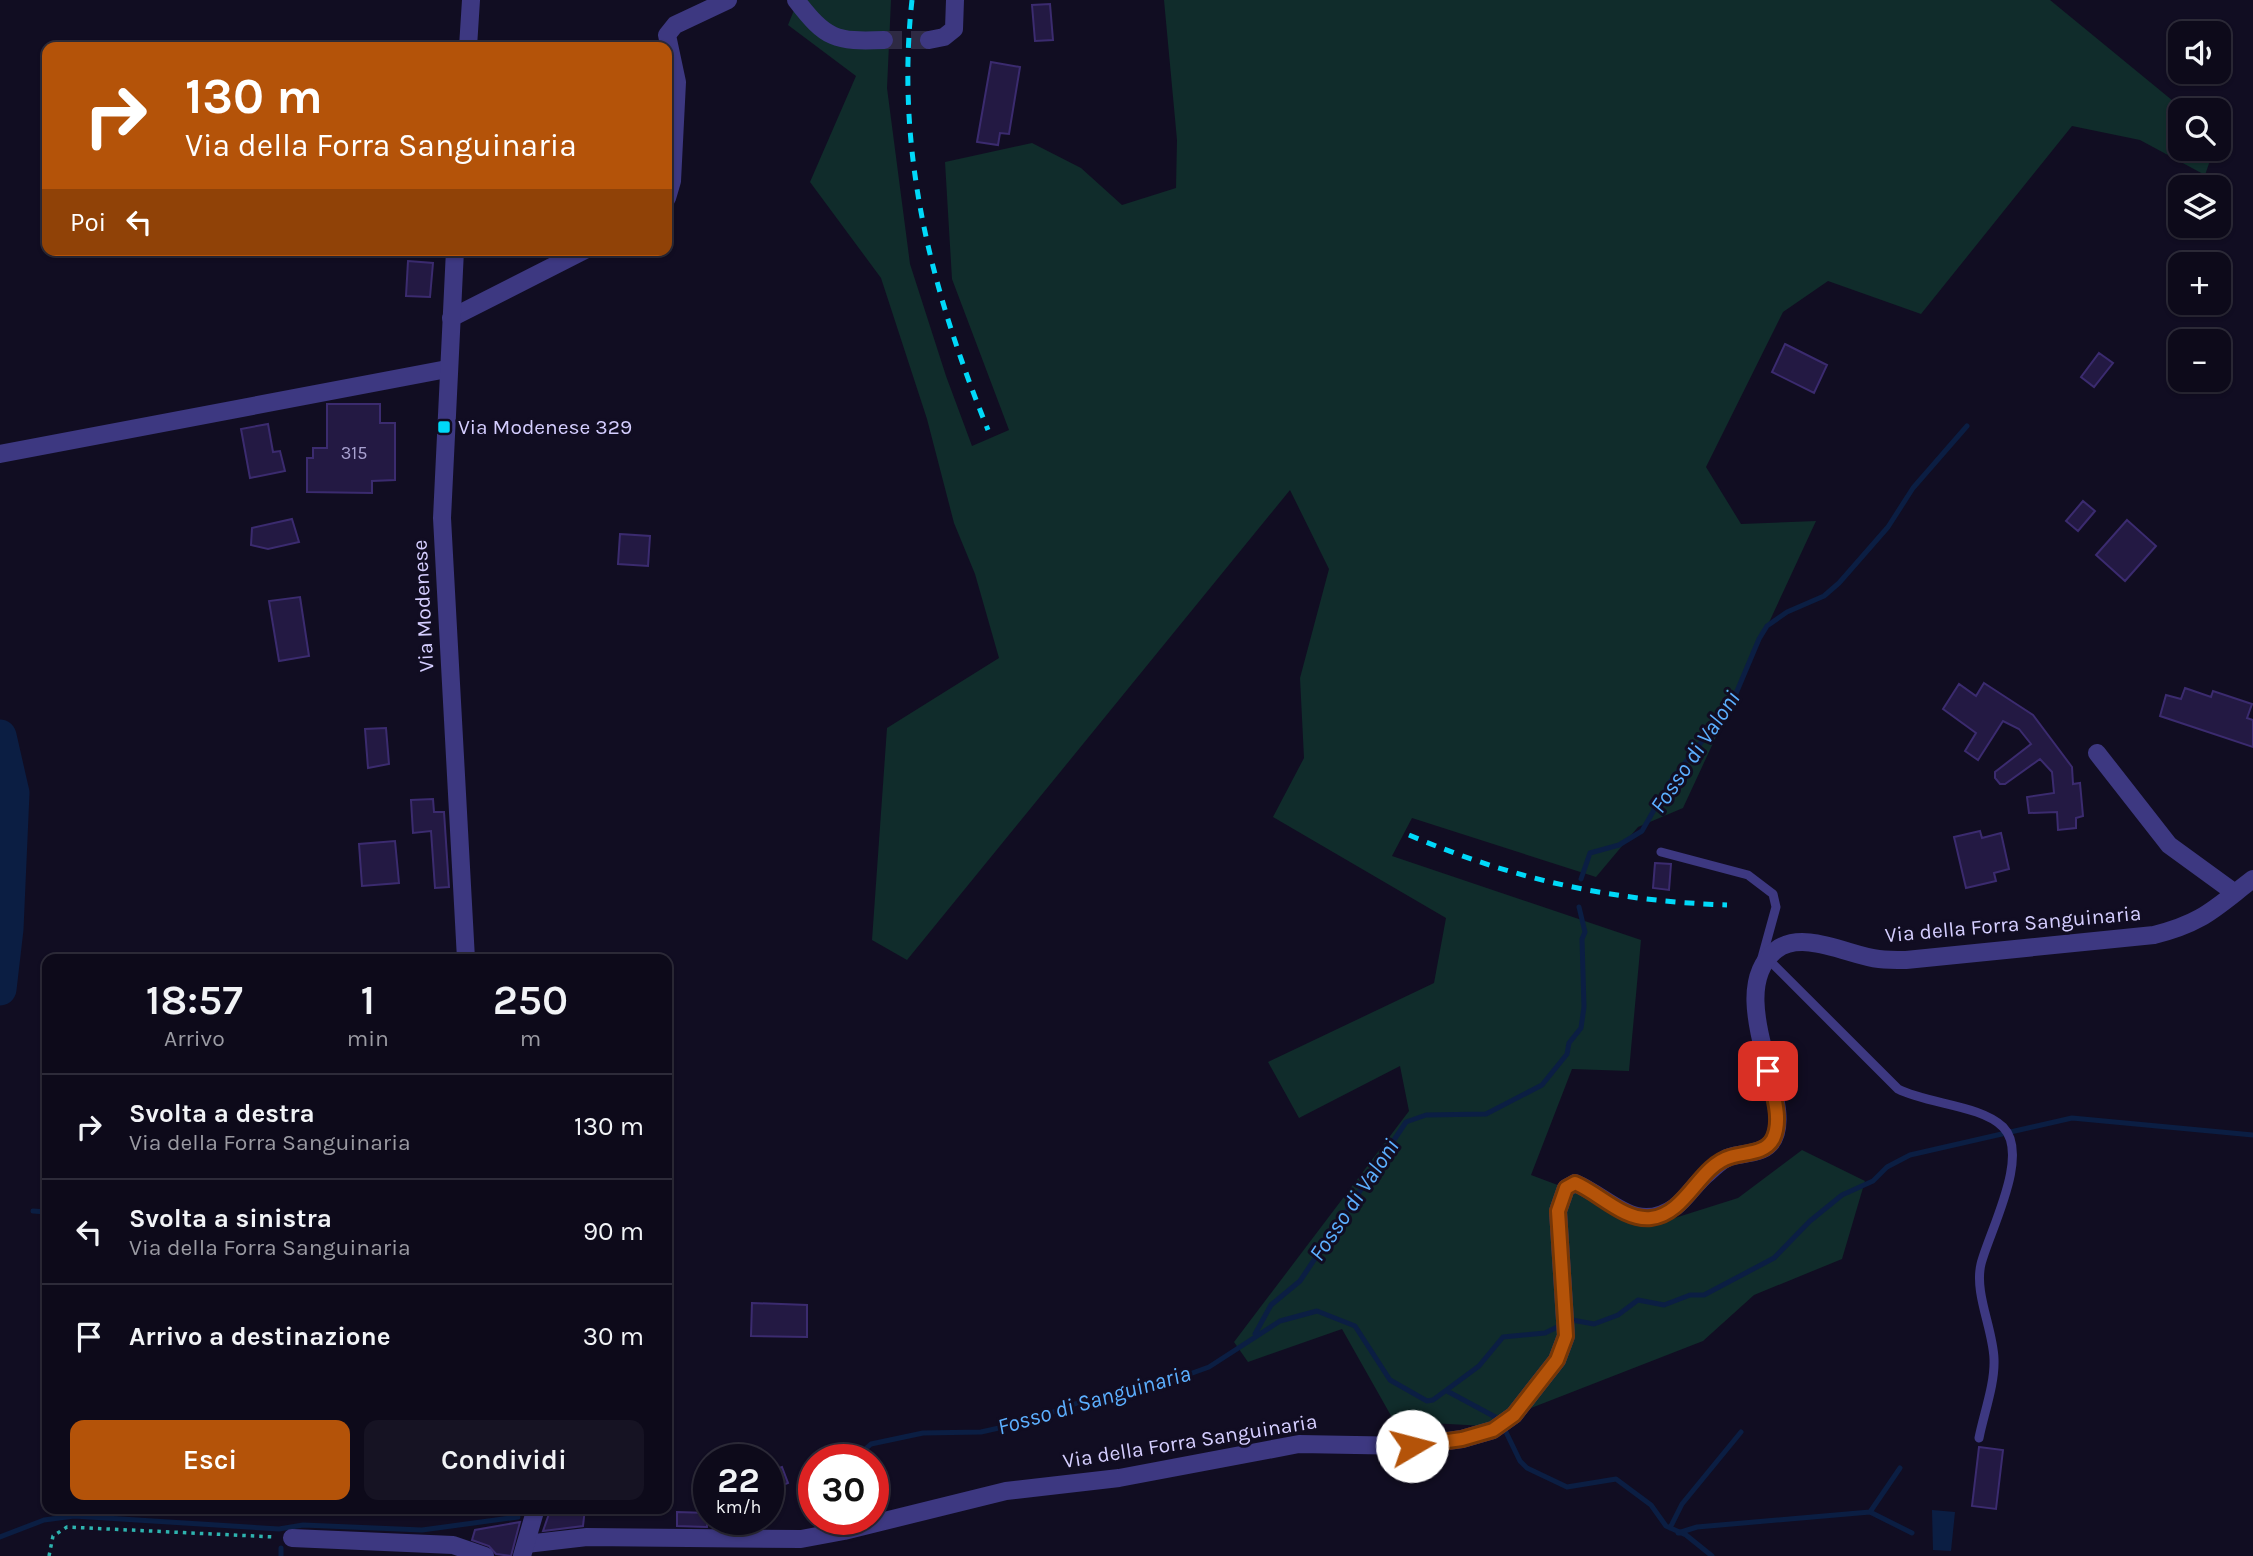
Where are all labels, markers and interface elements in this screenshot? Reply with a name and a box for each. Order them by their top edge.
map controls [2168,21,2231,392]
button: sound [2168,21,2231,84]
text: 130 m [185,68,323,125]
icon: right [70,70,161,161]
button: search [2168,98,2231,161]
text: Via della Forra Sanguinaria [185,127,577,164]
button: layers [2168,175,2231,238]
icon: left [120,203,158,241]
text: Poi [70,207,106,238]
button: + [2168,252,2231,315]
button: − [2168,329,2231,392]
place label: Via Modenese 329 [458,415,632,439]
marker: Via Modenese 329 [436,419,452,435]
house number: 315 [341,442,367,464]
street label: Via Modenese [408,539,438,673]
water label: Fosso di Valoni [1644,686,1746,818]
street label: Via della Forra Sanguinaria [1884,901,2142,947]
text: 18:57 [146,975,243,1025]
text: 1 [360,975,375,1025]
text: 250 [493,975,568,1025]
text: Arrivo [164,1025,225,1052]
text: min [347,1025,389,1052]
text: m [520,1025,541,1052]
pin [1738,1041,1798,1101]
icon: arrive [1749,1052,1787,1090]
text: Svolta a destra [129,1098,315,1129]
icon: right [70,1108,108,1146]
text: 130 m [574,1111,644,1142]
text: Via della Forra Sanguinaria [129,1129,411,1156]
water label: Fosso di Valoni [1303,1134,1405,1266]
text: Svolta a sinistra [129,1203,332,1234]
icon: left [70,1213,108,1251]
text: 90 m [583,1216,644,1247]
text: Via della Forra Sanguinaria [129,1234,411,1261]
icon: arrive [70,1318,108,1356]
text: Arrivo a destinazione [129,1321,391,1352]
text: 30 m [583,1321,644,1352]
water label: Fosso di Sanguinaria [994,1359,1194,1441]
street label: Via della Forra Sanguinaria [1061,1409,1319,1473]
position arrow [1375,1409,1449,1483]
button: Esci [70,1420,350,1500]
button: Condividi [364,1420,644,1500]
speed limit sign: 30 [798,1444,889,1535]
text: 22 [717,1460,760,1501]
text: km/h [716,1496,761,1518]

